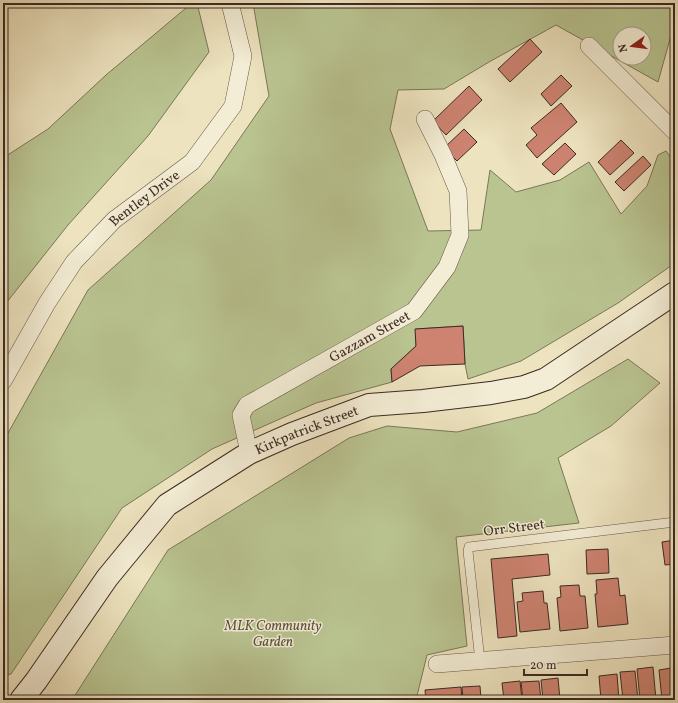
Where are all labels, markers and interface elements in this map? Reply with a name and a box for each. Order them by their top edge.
north arrow [612,26,652,66]
text: N [616,42,632,54]
street label: Bentley Drive [105,166,184,231]
street label: Gazzam Street [326,307,414,368]
street label: Kirkpatrick Street [252,402,362,460]
street label: Orr Street [483,515,546,542]
park label: MLK Community Garden [224,617,322,652]
scale bar [524,651,587,677]
text: 20 m [530,658,557,674]

